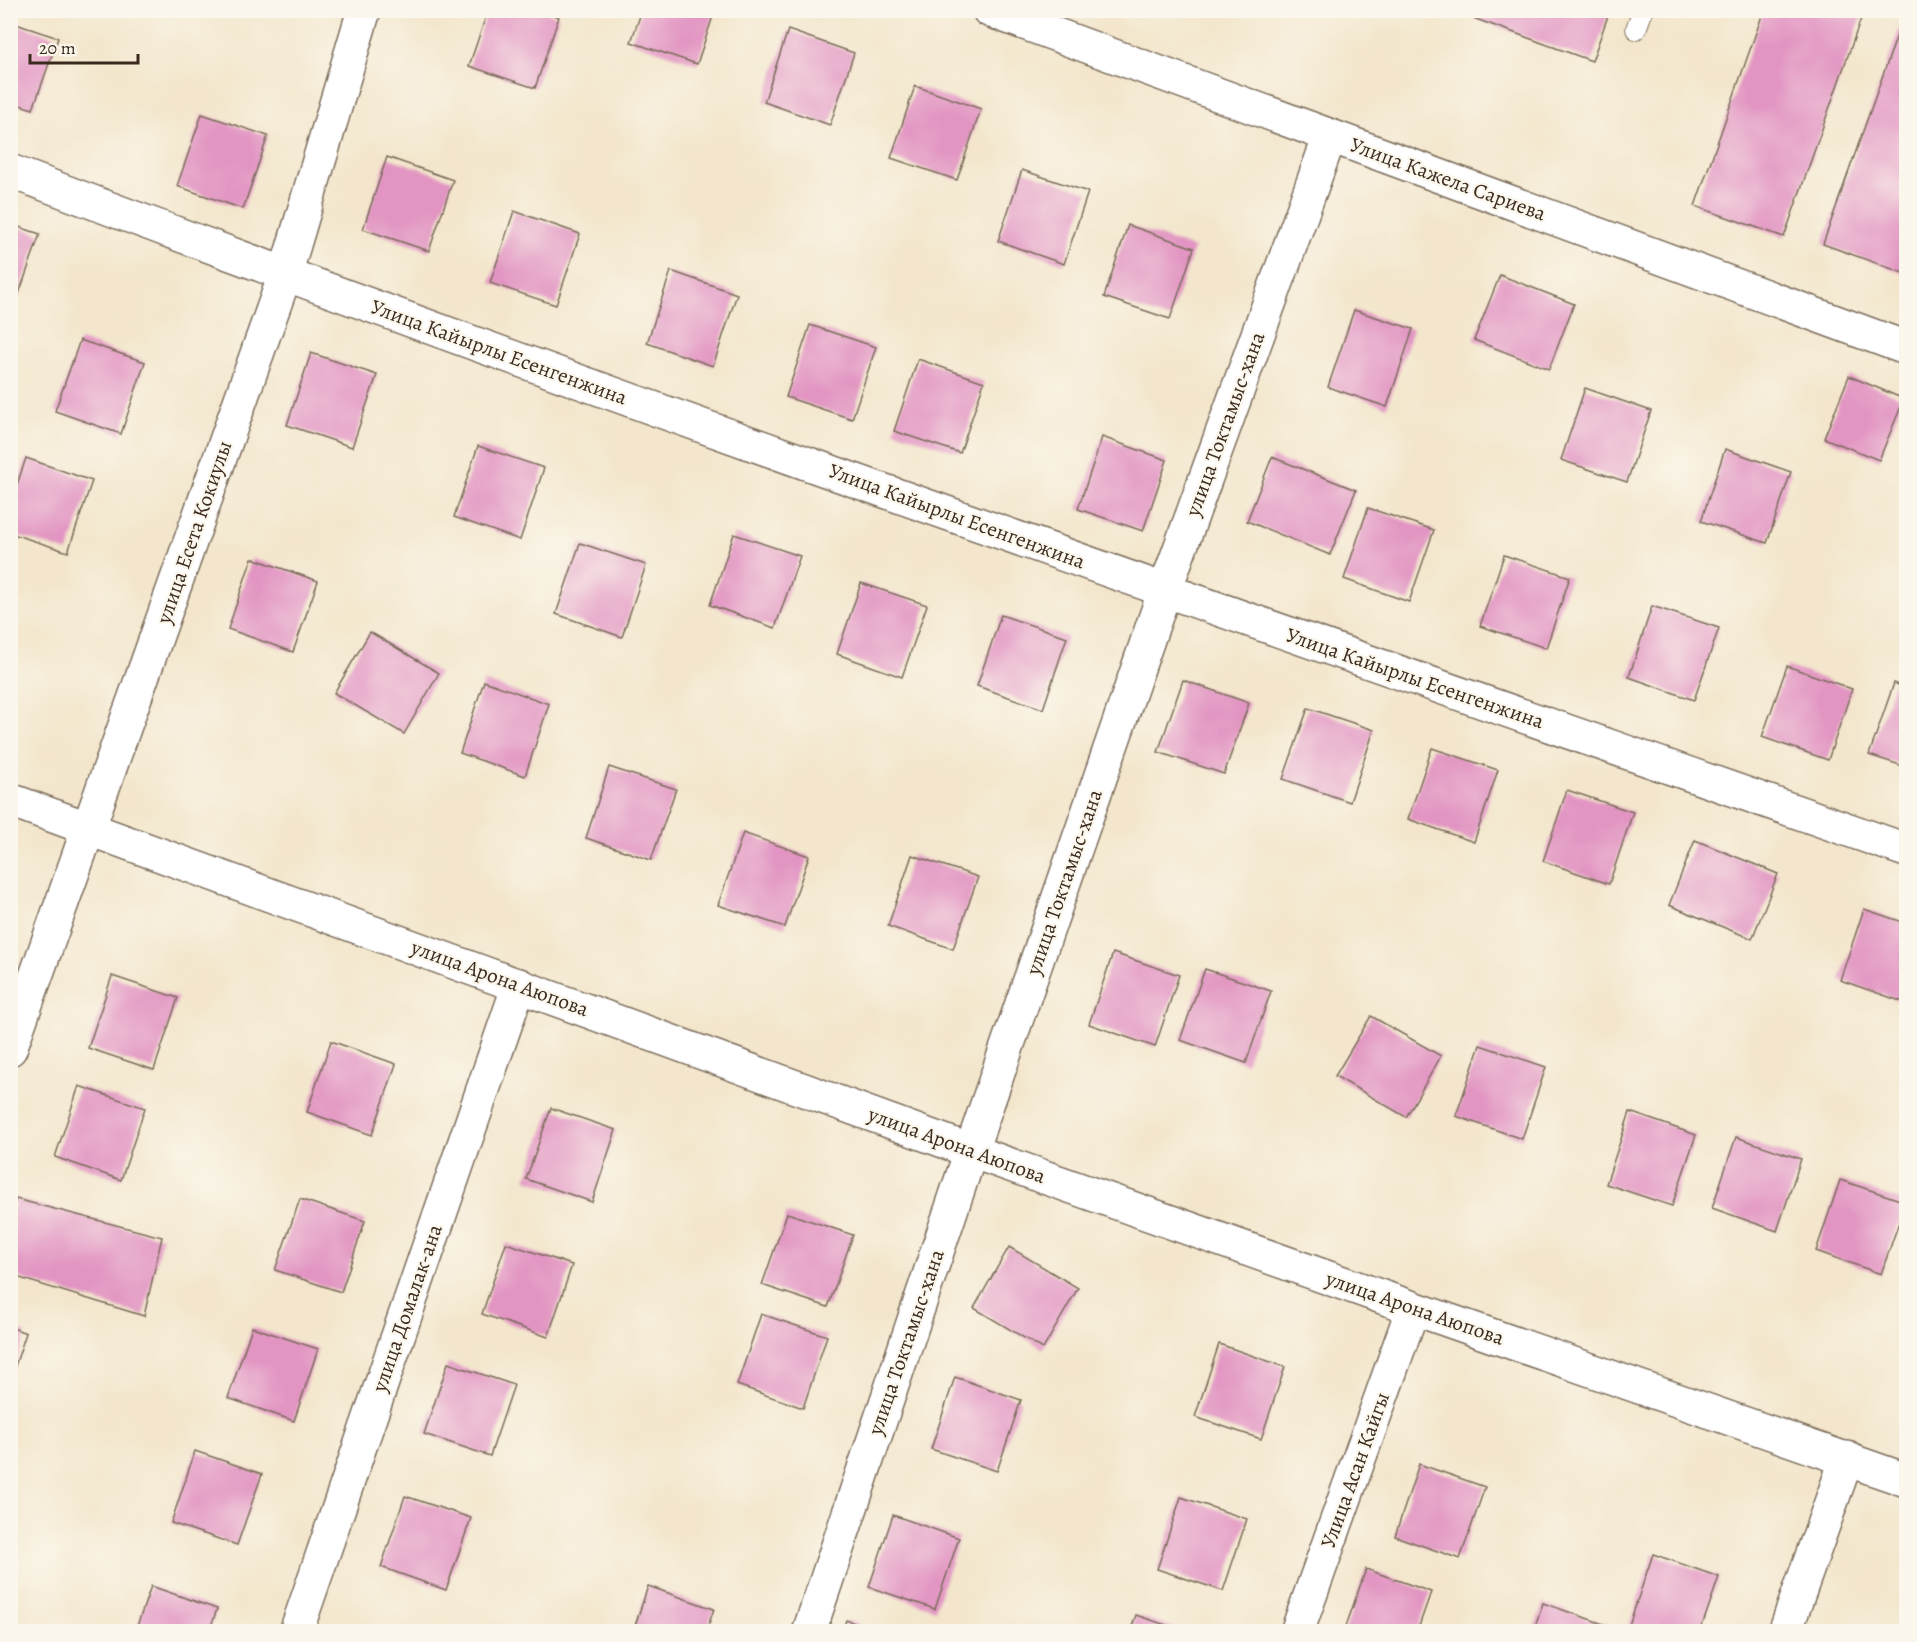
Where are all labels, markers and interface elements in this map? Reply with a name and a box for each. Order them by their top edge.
scale bar [30,27,138,65]
text: 20 m [39,36,76,60]
street label: Улица Кажела Сариева [1346,131,1550,228]
street label: Улица Кайырлы Есенгенжина [367,293,631,412]
street label: улица Токтамыс-хана [1178,328,1271,521]
street label: улица Есета Кокиулы [149,437,238,628]
street label: Улица Кайырлы Есенгенжина [825,457,1089,576]
street label: Улица Кайырлы Есенгенжина [1282,621,1548,735]
street label: улица Токтамыс-хана [1019,785,1109,979]
street label: улица Арона Аюпова [407,933,593,1023]
street label: улица Арона Аюпова [864,1100,1050,1190]
street label: улица Домалак-ана [365,1220,449,1396]
street label: улица Токтамыс-хана [861,1245,951,1439]
street label: улица Арона Аюпова [1321,1264,1508,1352]
street label: Улица Асан Кайгы [1314,1388,1396,1552]

